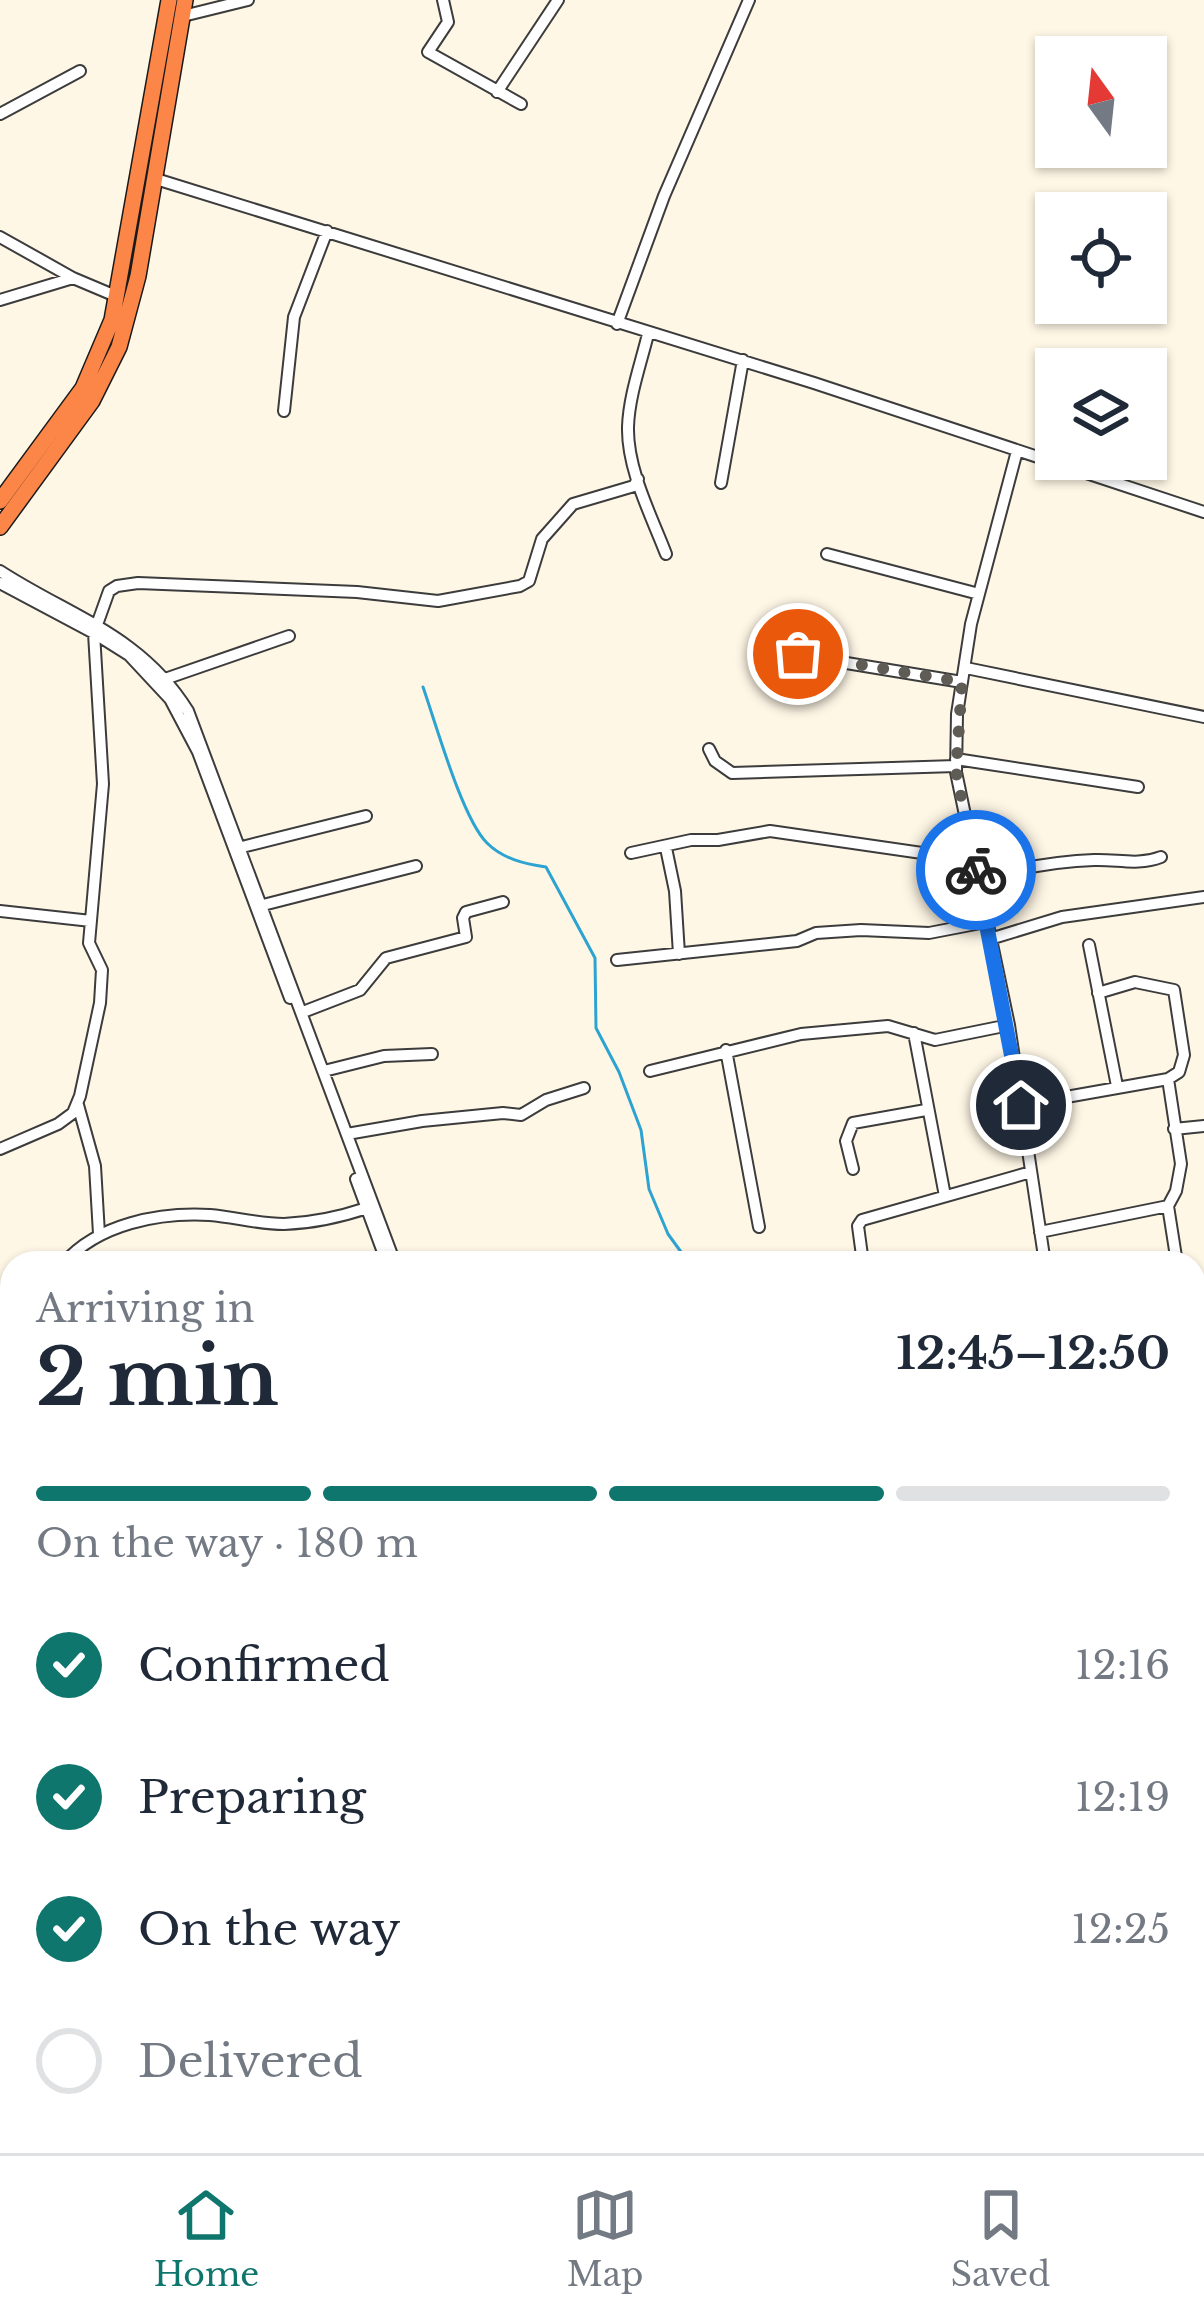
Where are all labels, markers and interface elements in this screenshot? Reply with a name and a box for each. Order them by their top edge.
north arrow [1035,36,1167,168]
map controls [1035,36,1167,480]
button: locate [1035,192,1167,324]
button: layers [1035,348,1167,480]
pin [747,603,849,705]
icon: bag [765,621,831,687]
courier [916,810,1036,930]
icon: bike [943,837,1009,903]
pin [970,1054,1072,1156]
icon: home [988,1072,1054,1138]
text: Arriving in [36,1284,255,1333]
text: 12:45–12:50 [896,1325,1170,1381]
text: 2 min [36,1329,279,1426]
text: On the way · 180 m [36,1519,418,1568]
icon: check [36,1632,102,1698]
text: Confirmed [138,1637,390,1693]
text: 12:16 [1075,1641,1170,1690]
icon: check [36,1764,102,1830]
text: Preparing [138,1769,366,1825]
text: 12:19 [1075,1773,1170,1822]
icon: check [36,1896,102,1962]
text: On the way [138,1901,401,1957]
text: 12:25 [1071,1905,1170,1954]
text: Delivered [138,2033,363,2089]
tab: Home [154,2182,259,2295]
tab: Map [567,2182,643,2295]
tab: Saved [951,2182,1050,2295]

